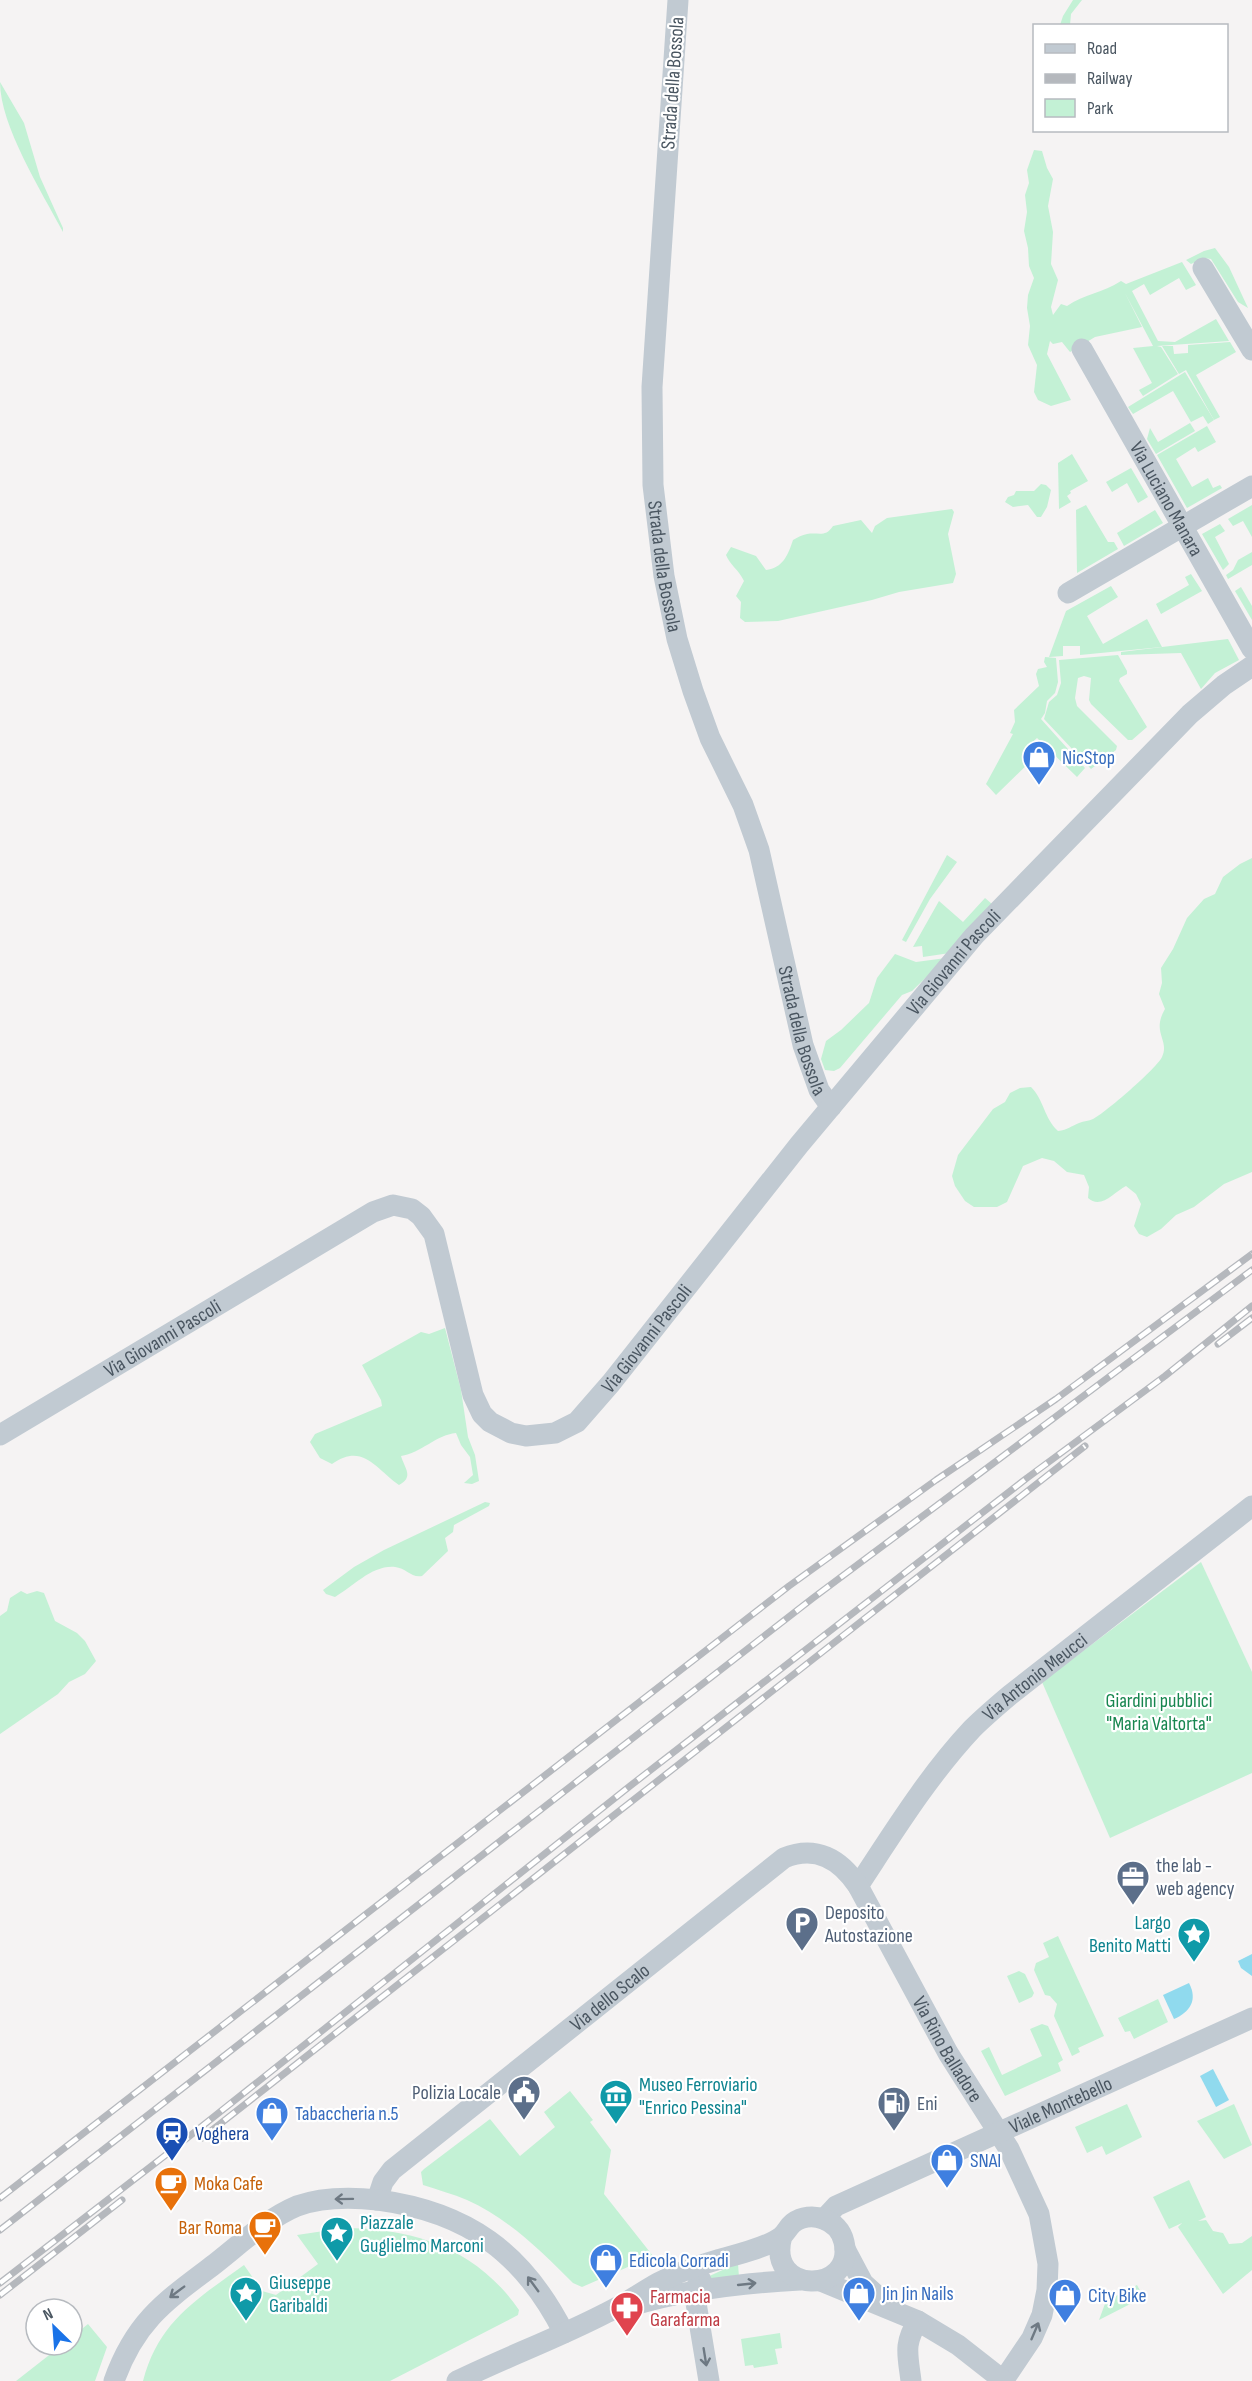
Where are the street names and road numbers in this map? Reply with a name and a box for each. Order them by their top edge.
street label: Strada della Bossola [656,16,690,150]
street label: Via Luciano Manara [1124,438,1208,561]
street label: Strada della Bossola [642,499,686,634]
street label: Via Giovanni Pascoli [902,905,1006,1020]
street label: Strada della Bossola [772,964,830,1101]
street label: Via Giovanni Pascoli [597,1280,697,1399]
street label: Via Giovanni Pascoli [100,1295,226,1383]
street label: Via Antonio Meucci [978,1628,1092,1726]
street label: Via dello Scalo [566,1959,655,2037]
street label: Via Rino Balladore [907,1992,987,2107]
street label: Viale Montebello [1006,2072,1116,2139]

